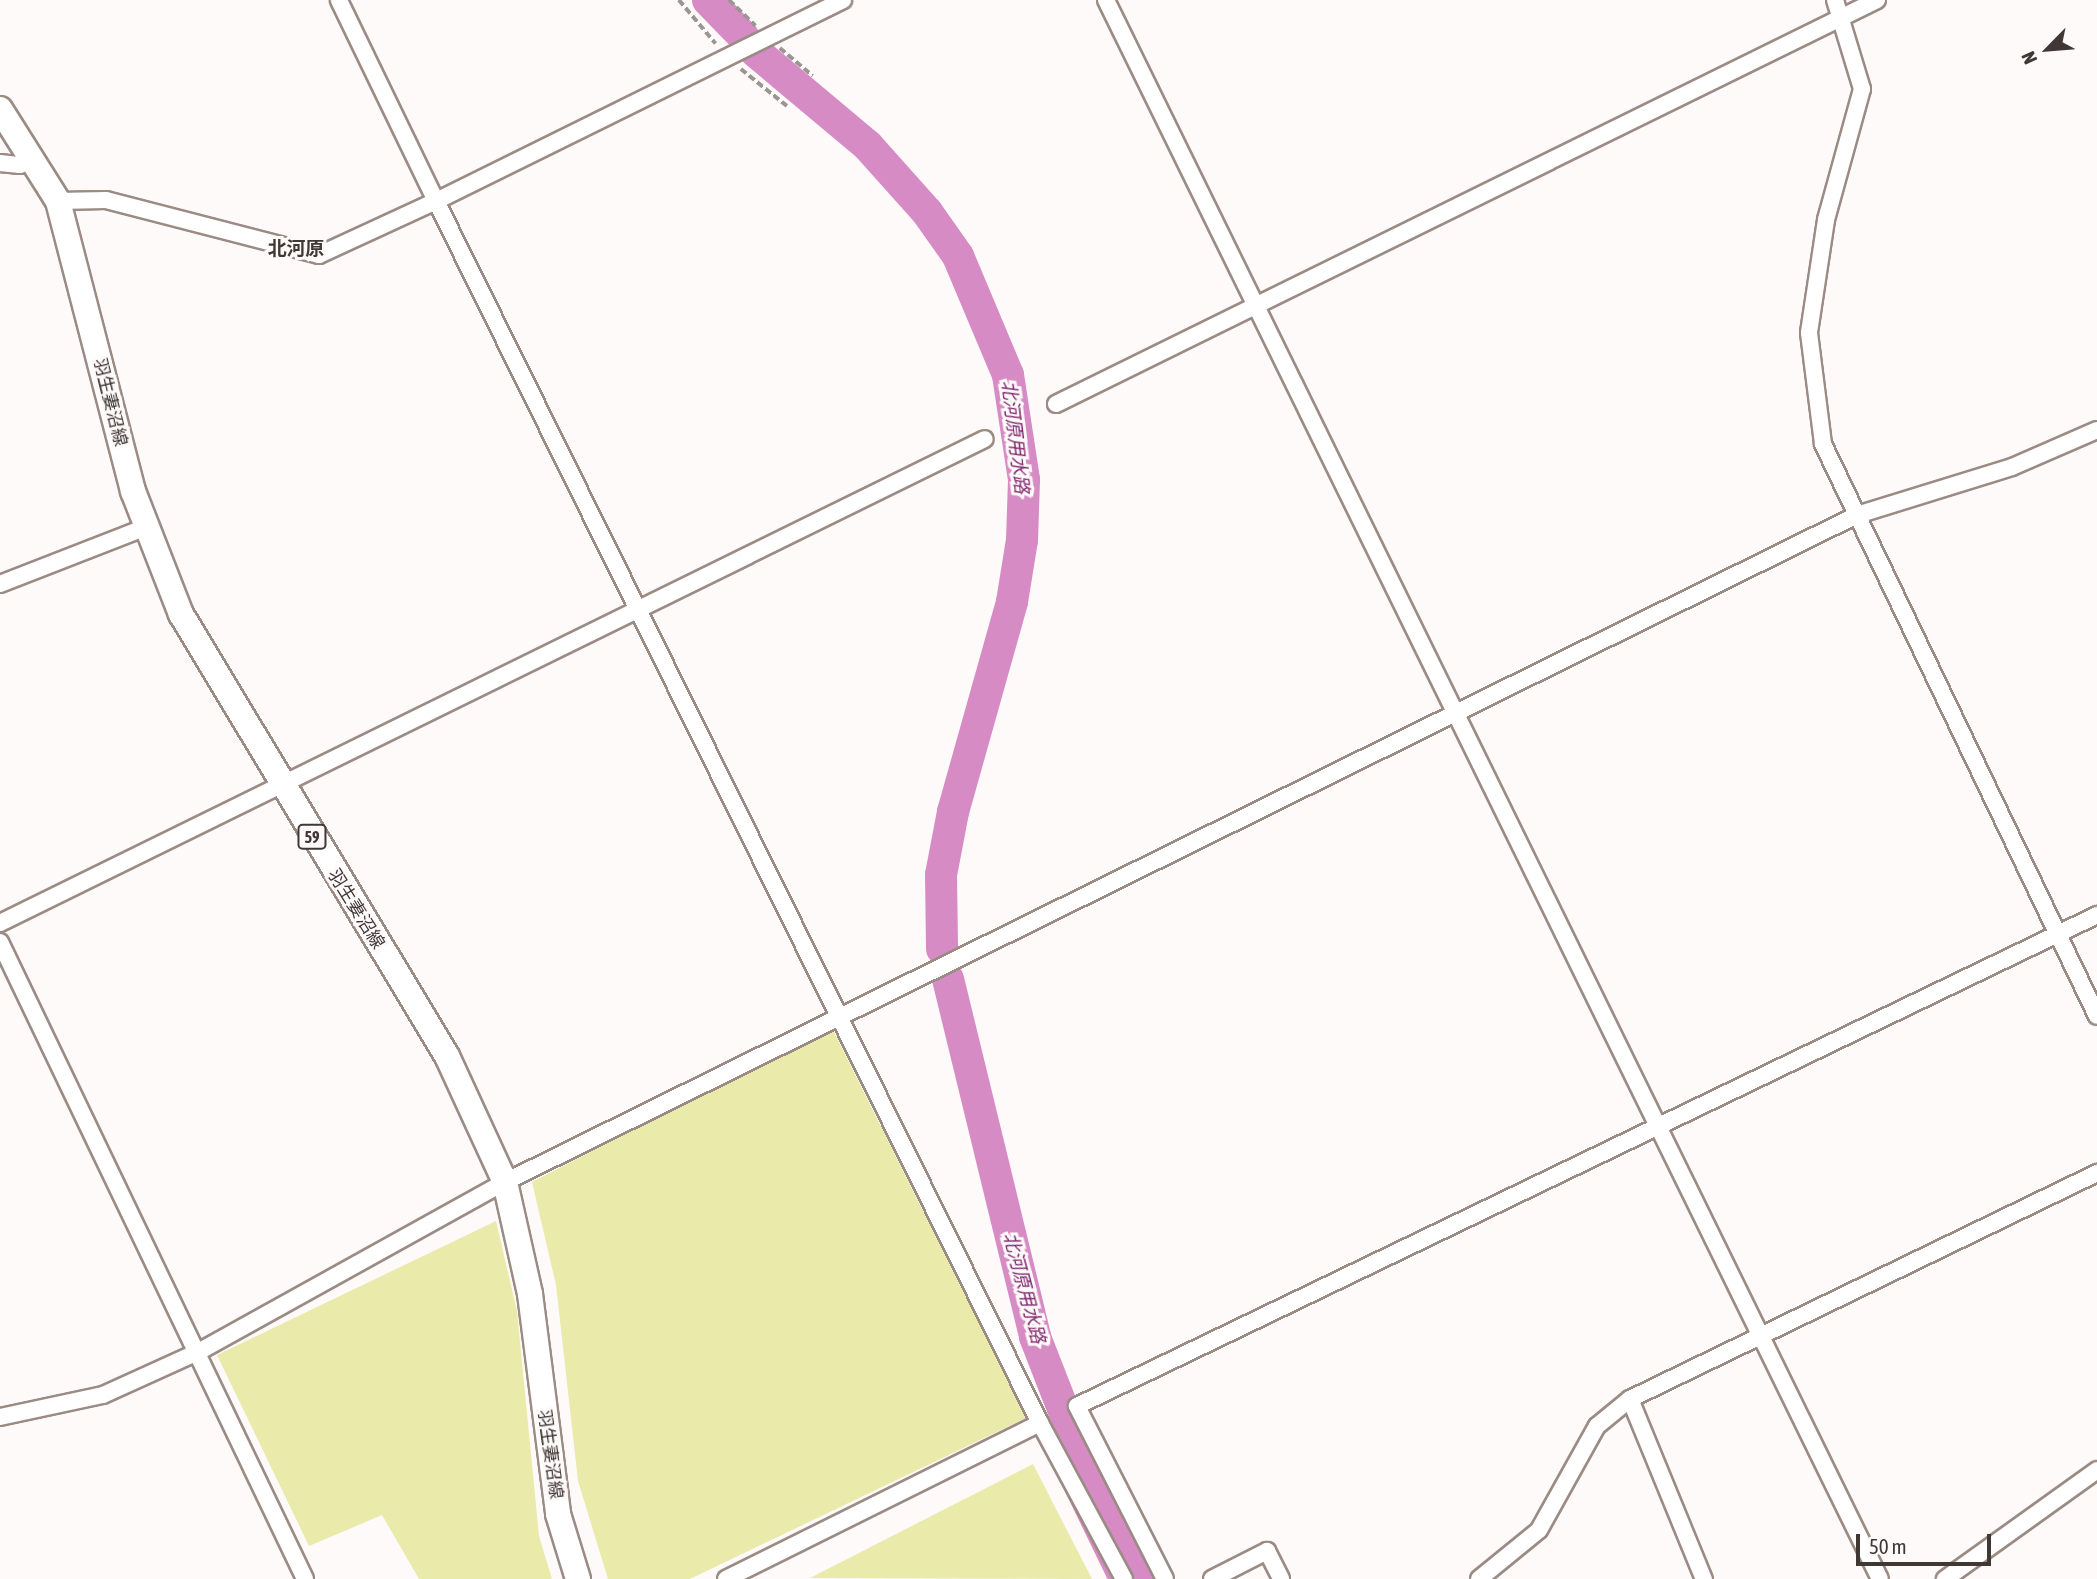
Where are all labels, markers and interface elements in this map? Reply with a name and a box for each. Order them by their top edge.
north arrow [2013,14,2083,84]
text: N [2017,48,2041,68]
district label: 北河原 [268,238,324,260]
street label: 羽生妻沼線 [89,356,131,448]
water label: 北河原用水路 [997,379,1033,495]
road number: 59 [296,824,328,850]
street label: 羽生妻沼線 [323,865,389,953]
water label: 北河原用水路 [998,1230,1050,1346]
street label: 羽生妻沼線 [533,1408,567,1500]
scale bar [1859,1520,1994,1564]
text: 50 m [1869,1534,1907,1558]

